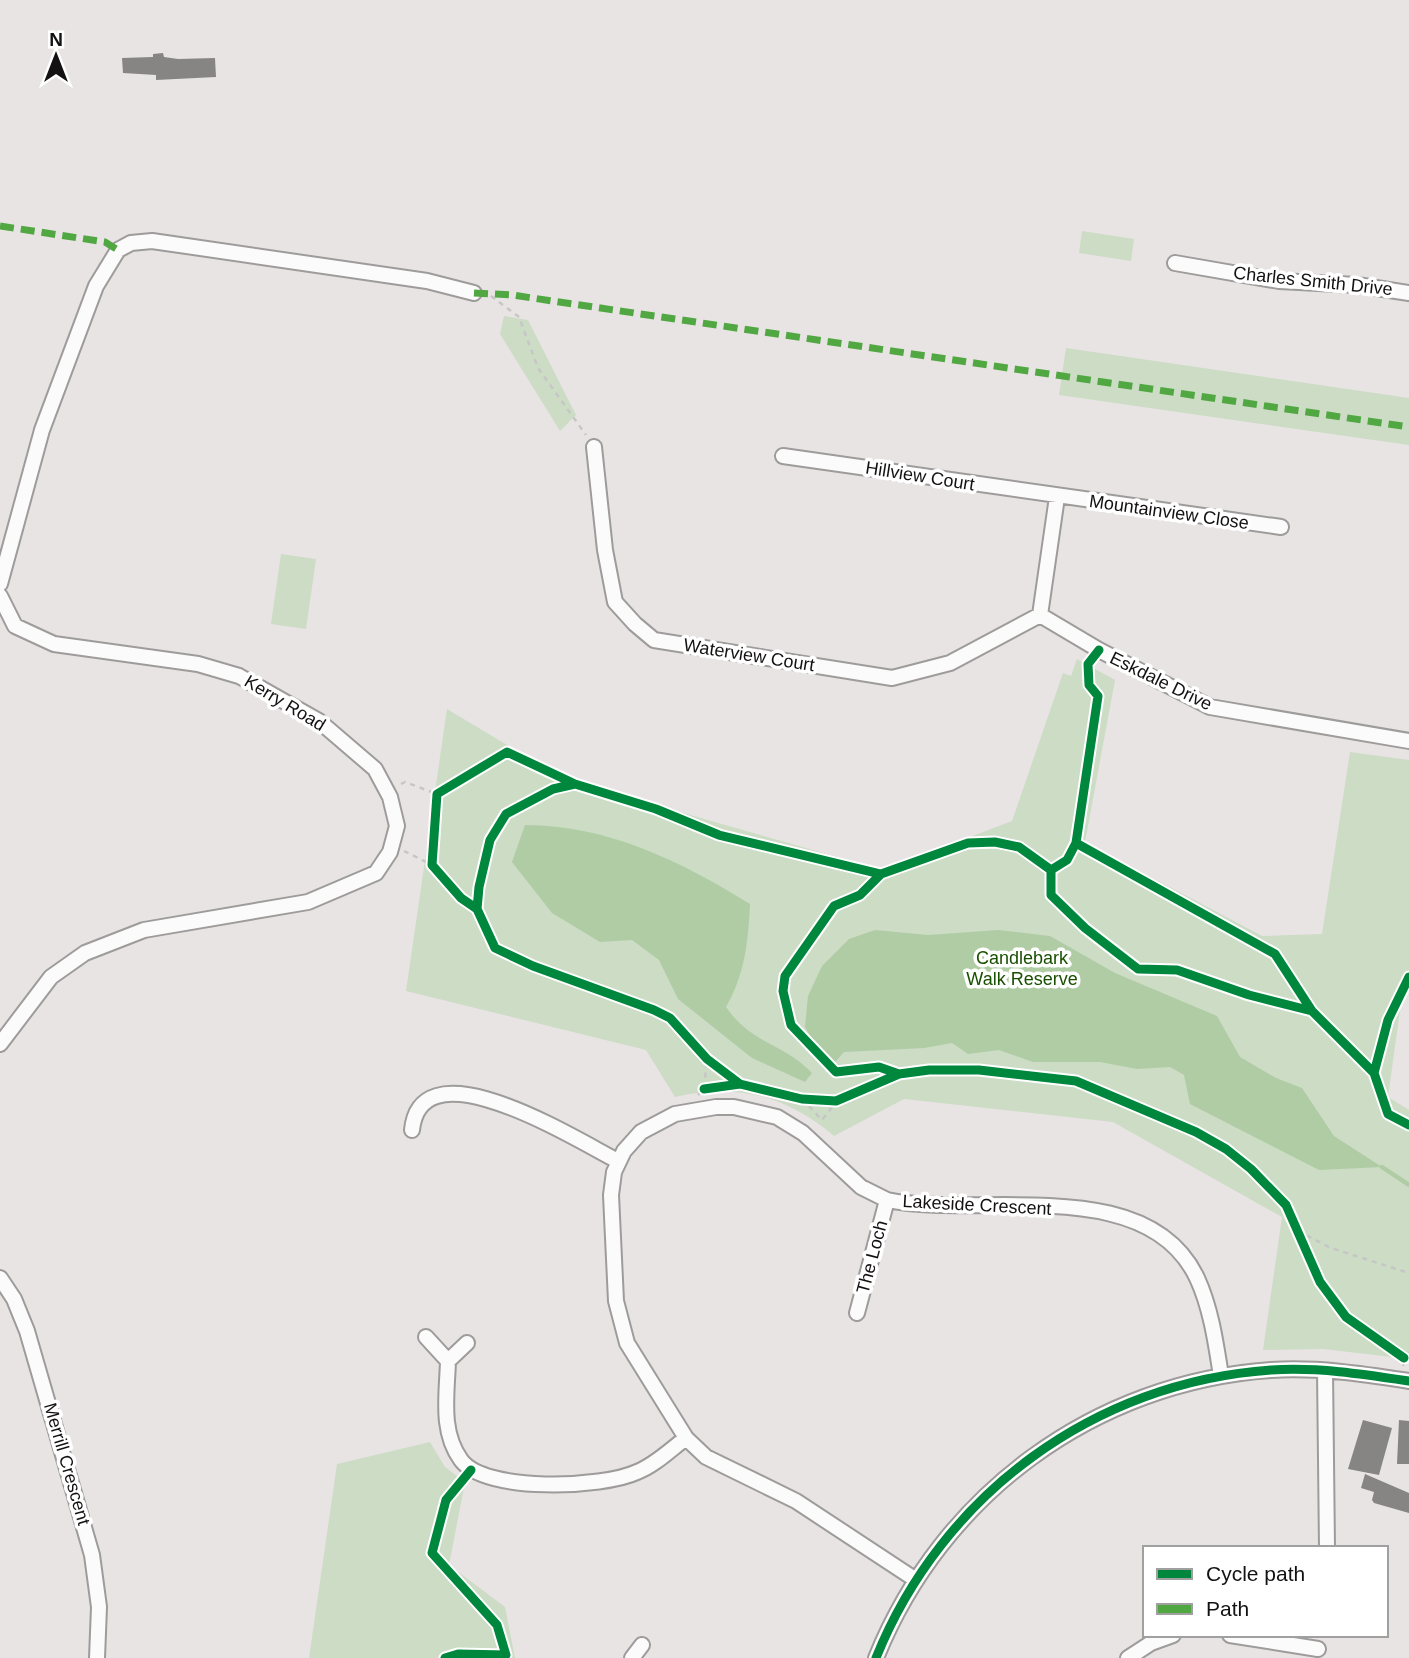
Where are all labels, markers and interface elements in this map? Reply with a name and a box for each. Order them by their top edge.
north arrow [21,21,91,91]
text: N [49,29,63,50]
street label: Charles Smith Drive [1232,263,1394,299]
street label: Hillview Court [864,458,976,494]
street label: Mountainview Close [1088,491,1250,533]
street label: Waterview Court [682,635,816,675]
street label: Eskdale Drive [1107,648,1215,714]
street label: Kerry Road [241,671,329,735]
park label: Candlebark Walk Reserve [966,948,1078,989]
street label: Lakeside Crescent [902,1191,1052,1219]
street label: The Loch [853,1218,891,1296]
street label: Merrill Crescent [40,1401,94,1527]
legend [1143,1546,1388,1637]
text: Cycle path [1206,1562,1305,1585]
text: Path [1206,1597,1249,1620]

